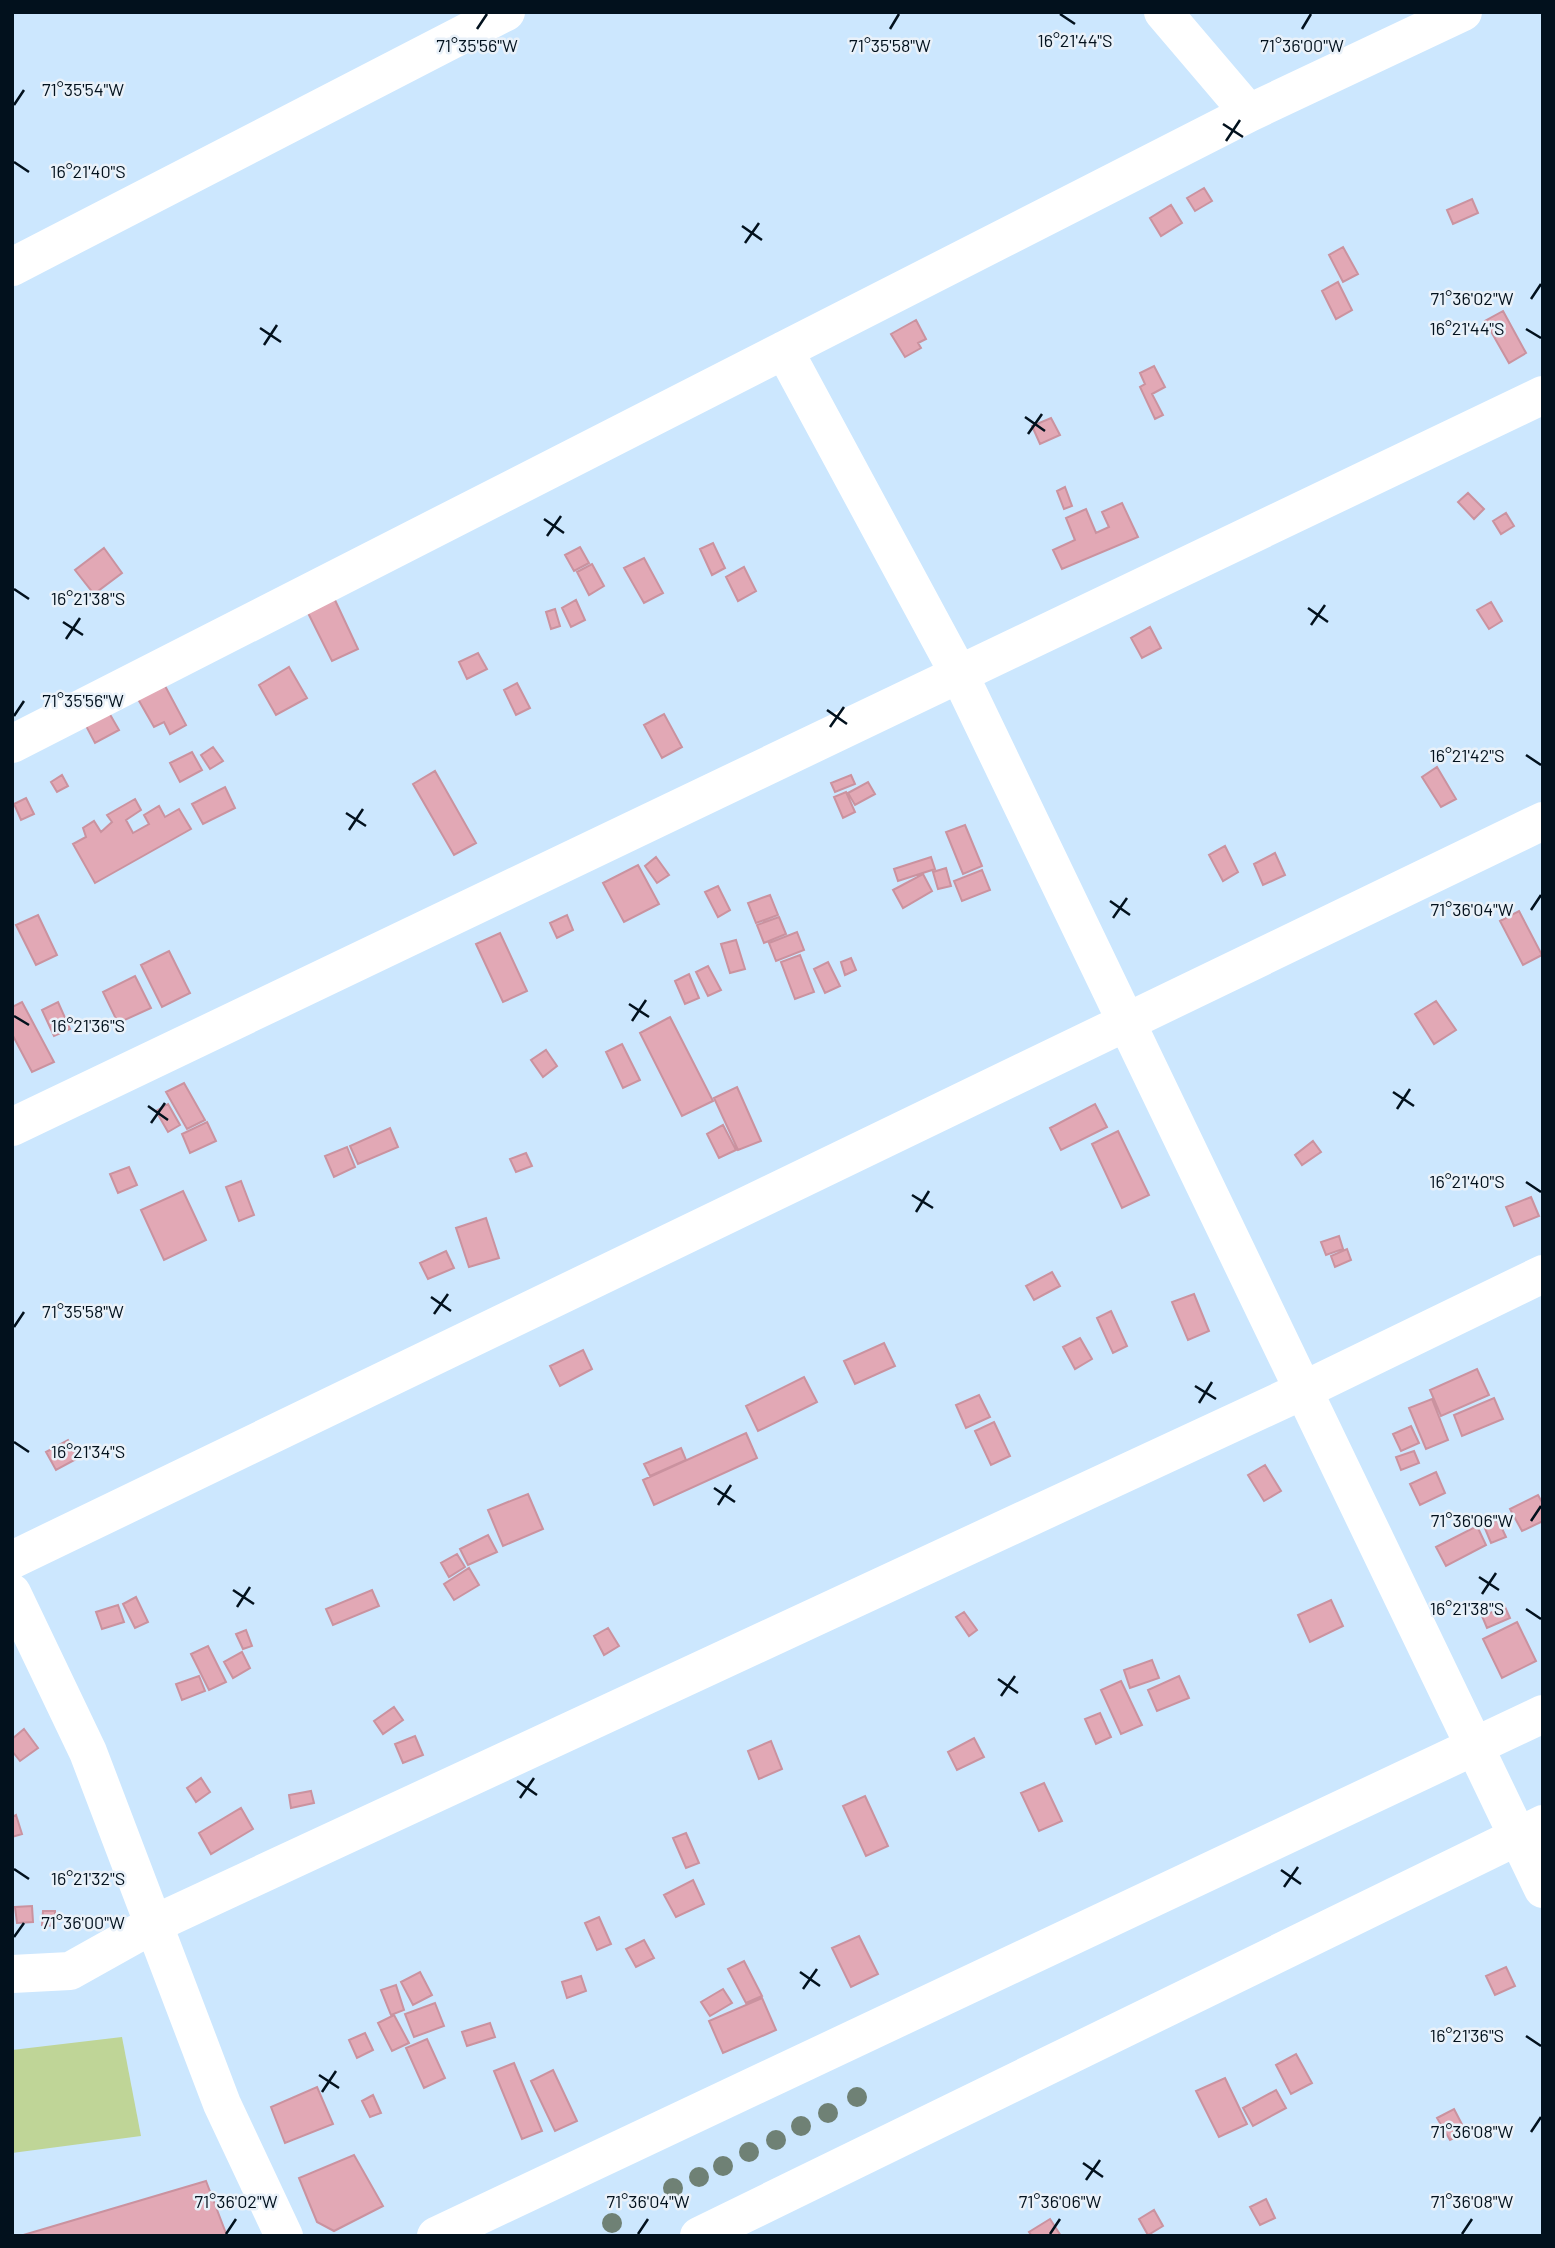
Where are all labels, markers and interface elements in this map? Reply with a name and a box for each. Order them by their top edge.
text: 16°21'44"S [1037,29,1113,51]
text: 71°35'56"W [436,34,518,56]
text: 71°35'58"W [849,34,931,56]
text: 71°36'00"W [1260,34,1344,56]
text: 71°35'54"W [42,78,124,100]
text: 16°21'40"S [50,160,126,182]
text: 71°36'02"W [1431,287,1514,309]
text: 16°21'44"S [1429,317,1505,339]
text: 16°21'38"S [51,587,125,609]
text: 71°35'56"W [42,689,124,711]
text: 16°21'42"S [1429,744,1505,766]
text: 71°36'04"W [1431,898,1514,920]
text: 16°21'36"S [51,1014,125,1036]
text: 16°21'40"S [1429,1170,1505,1192]
text: 71°35'58"W [42,1300,124,1322]
text: 16°21'34"S [51,1440,125,1462]
text: 71°36'06"W [1431,1509,1514,1531]
text: 16°21'38"S [1430,1597,1504,1619]
text: 16°21'32"S [51,1867,125,1889]
text: 71°36'00"W [41,1911,125,1933]
text: 16°21'36"S [1430,2024,1504,2046]
text: 71°36'08"W [1431,2120,1514,2142]
text: 71°36'02"W [195,2190,278,2212]
text: 71°36'04"W [607,2190,690,2212]
text: 71°36'06"W [1019,2190,1102,2212]
text: 71°36'08"W [1431,2190,1514,2212]

